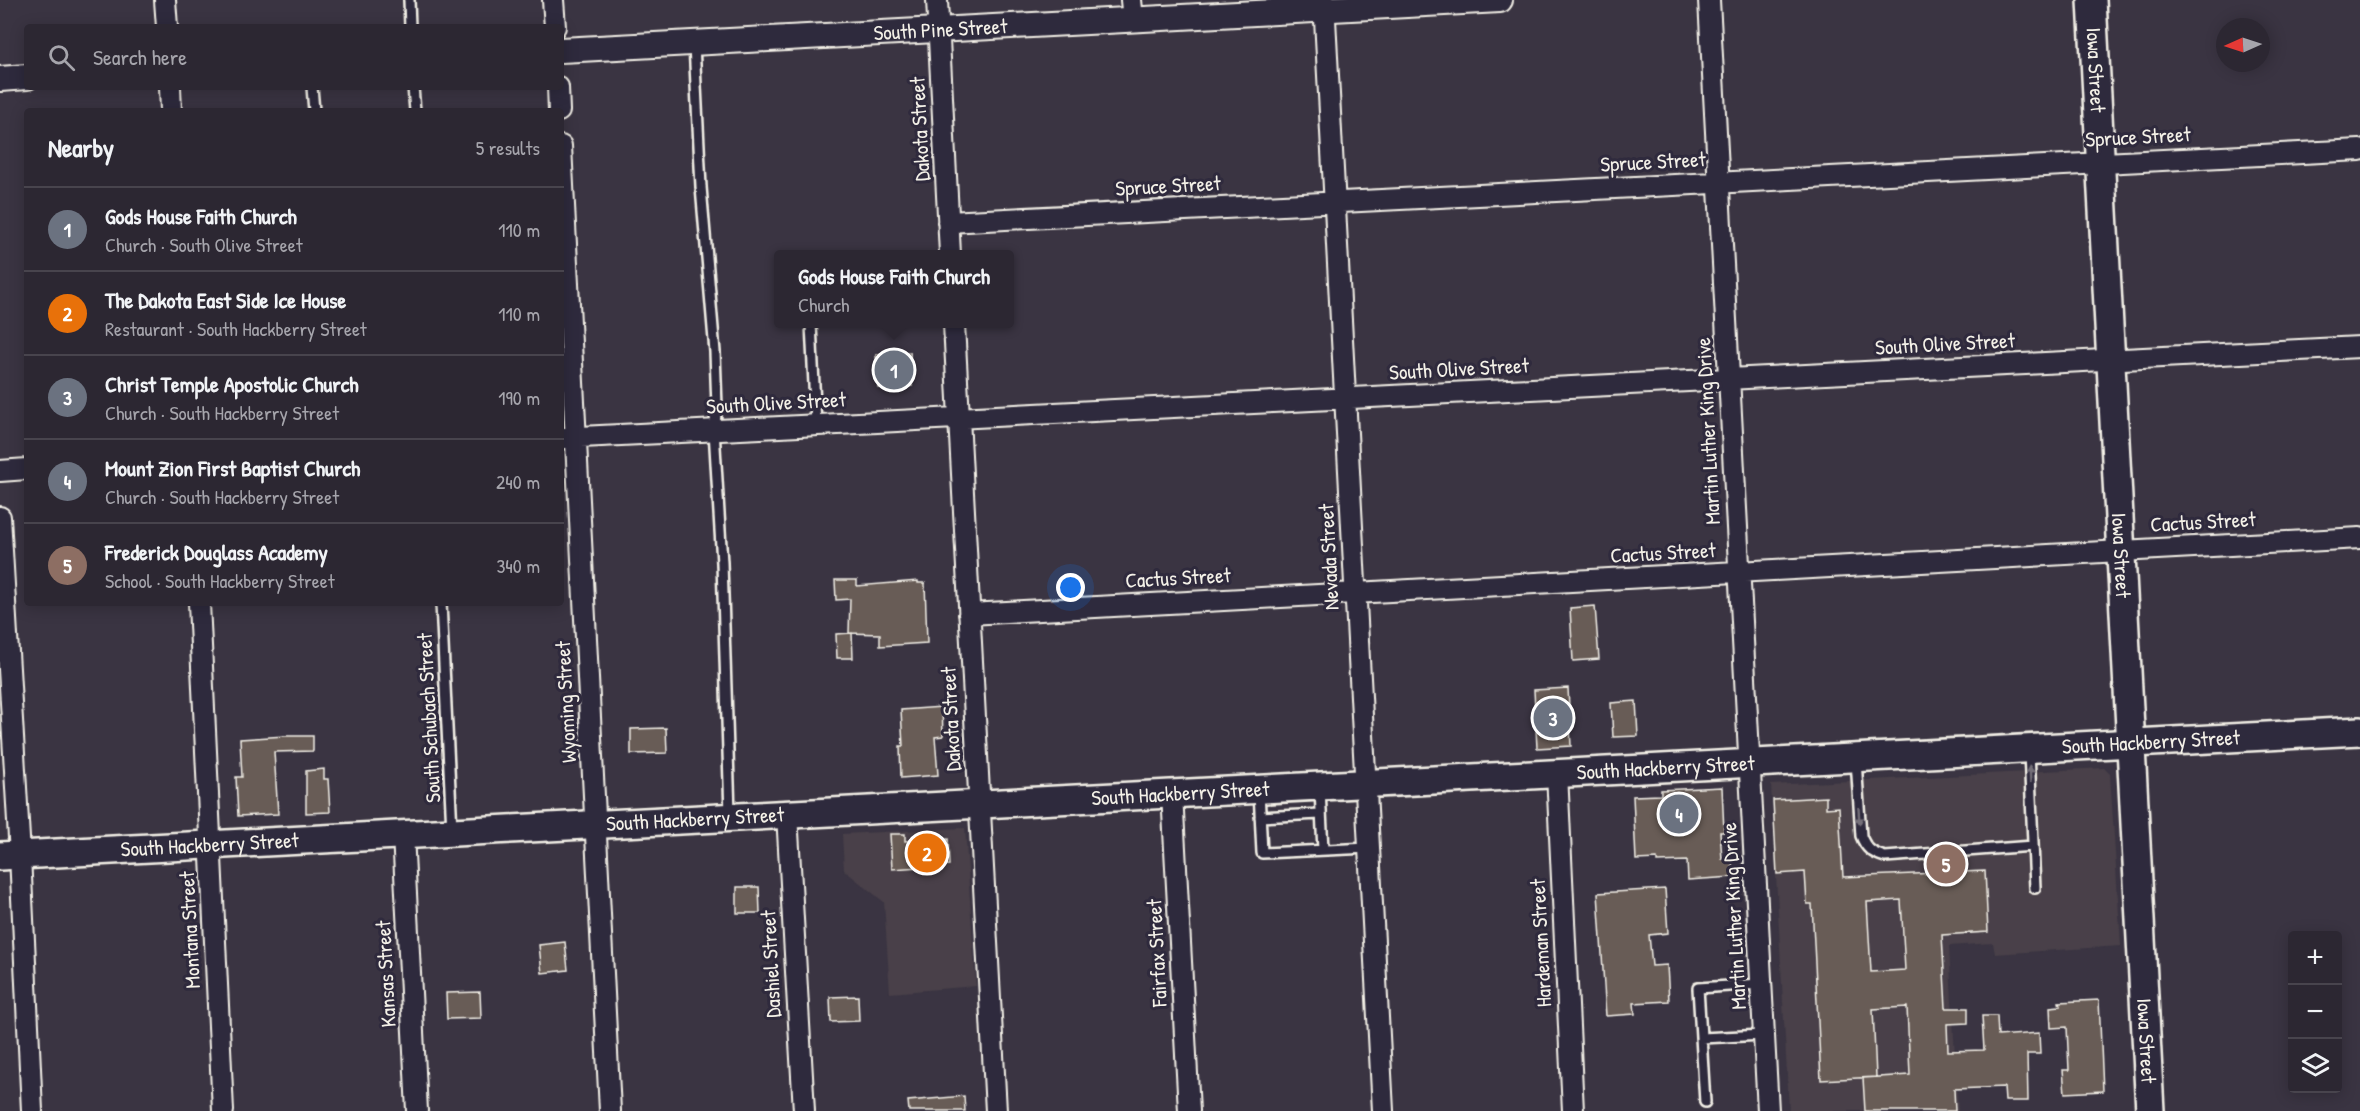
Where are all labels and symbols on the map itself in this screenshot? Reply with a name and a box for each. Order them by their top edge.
street label: South Pine Street [873,11,1009,47]
north arrow [2216,18,2270,72]
street label: Iowa Street [2079,27,2113,114]
street label: Dakota Street [902,75,937,182]
street label: Spruce Street [2085,119,2192,154]
street label: Spruce Street [1600,144,1707,179]
street label: Spruce Street [1115,168,1222,203]
street label: South Olive Street [1874,325,2016,362]
street label: Martin Luther King Drive [1688,337,1727,525]
pin: 1 [874,348,914,392]
street label: South Olive Street [1388,350,1530,387]
street label: South Olive Street [705,384,847,421]
street label: Nevada Street [1311,502,1346,611]
street label: Cactus Street [2150,504,2257,539]
street label: Iowa Street [2105,512,2138,599]
street label: Cactus Street [1610,535,1717,570]
street label: Cactus Street [1125,560,1232,595]
your location [1056,573,1085,602]
street label: South Schubach Street [410,632,447,804]
street label: Wyoming Street [548,640,583,764]
street label: Dakota Street [933,665,968,772]
pin: 3 [1534,696,1572,740]
street label: South Hackberry Street [2061,722,2241,761]
street label: South Hackberry Street [1576,748,1756,786]
one-way arrow [2025,764,2034,783]
street label: South Hackberry Street [1091,774,1271,812]
pin: 4 [1660,792,1698,836]
street label: South Hackberry Street [605,799,786,838]
one-way arrow [1855,806,1864,825]
street label: Martin Luther King Drive [1714,822,1753,1010]
street label: South Hackberry Street [120,825,300,864]
pin: 2 [908,830,946,876]
pin: 5 [1926,842,1966,886]
street label: Montana Street [172,870,207,989]
street label: Hardeman Street [1523,877,1558,1008]
street label: Fairfax Street [1139,898,1174,1009]
street label: Dashiel Street [753,909,788,1018]
street label: Kansas Street [368,919,403,1028]
street label: Iowa Street [2130,997,2164,1085]

